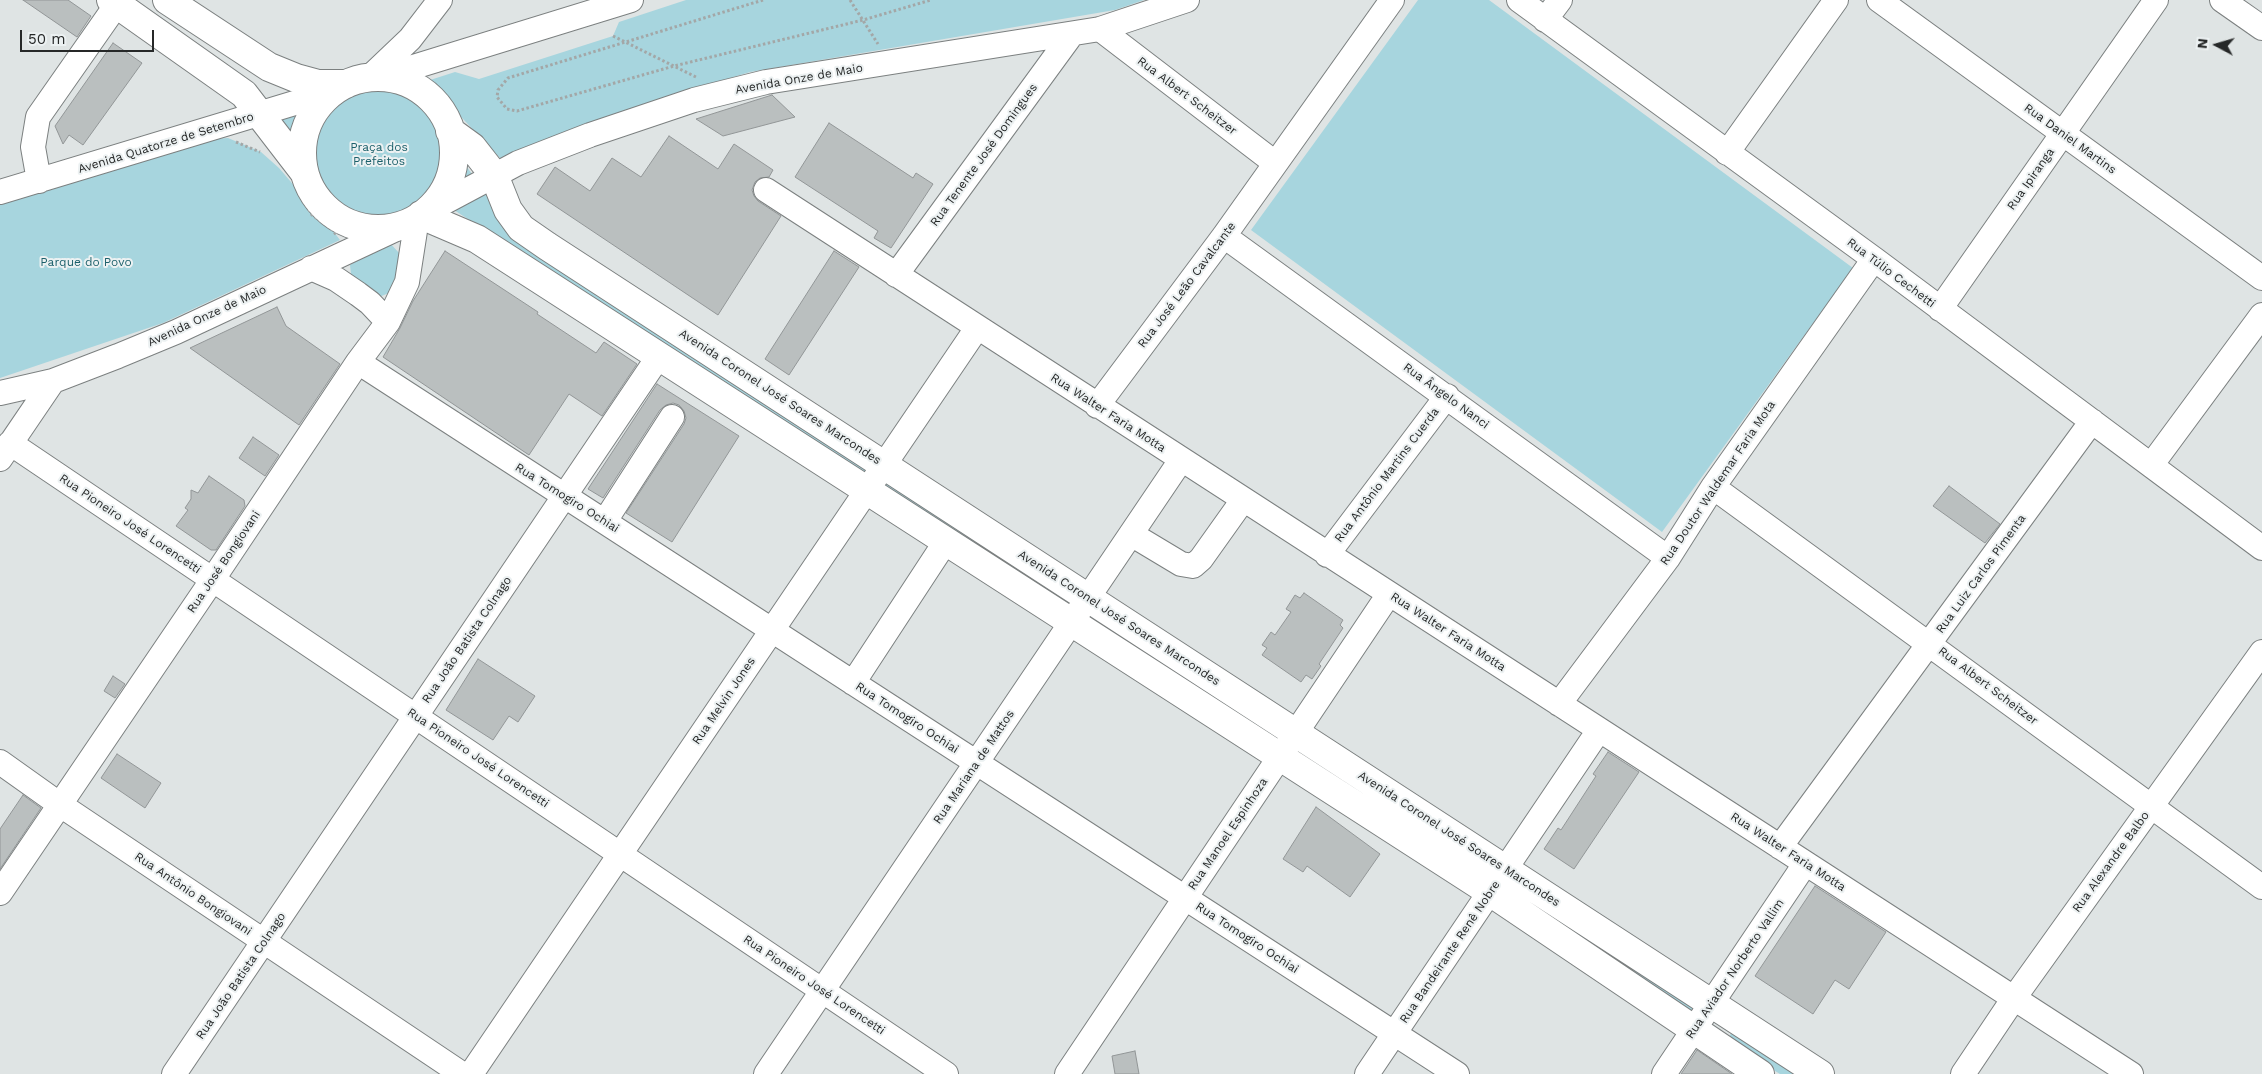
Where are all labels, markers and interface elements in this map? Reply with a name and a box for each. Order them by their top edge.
scale bar [22,20,156,52]
north arrow [2192,20,2242,70]
text: 50 m [28,30,65,48]
text: N [2194,37,2211,49]
street label: Rua Albert Scheitzer [1134,54,1240,138]
street label: Avenida Onze de Maio [734,61,864,97]
street label: Rua Tenente José Domingues [927,81,1041,229]
street label: Rua Daniel Martins [2021,101,2119,177]
street label: Avenida Quatorze de Setembro [76,109,256,177]
park label: Praça dos Prefeitos [350,140,408,168]
street label: Rua Ipiranga [2004,145,2058,213]
street label: Rua José Leão Cavalcante [1135,219,1239,351]
street label: Rua Túlio Cechetti [1844,235,1938,311]
park label: Parque do Povo [40,255,132,269]
street label: Avenida Onze de Maio [145,282,269,350]
street label: Avenida Coronel José Soares Marcondes [676,326,884,468]
street label: Rua Ângelo Nanci [1400,360,1492,432]
street label: Rua Walter Faria Motta [1048,370,1168,456]
street label: Rua Doutor Waldemar Faria Mota [1657,398,1779,568]
street label: Rua Antônio Martins Cuerda [1332,405,1442,545]
street label: Rua Tomogiro Ochiai [512,460,622,536]
street label: Rua Pioneiro José Lorencetti [56,471,204,577]
street label: Rua José Bongiovani [184,508,264,616]
street label: Rua Luiz Carlos Pimenta [1933,512,2029,636]
street label: Avenida Coronel José Soares Marcondes [1015,547,1223,689]
street label: Rua João Batista Colnago [419,574,515,706]
street label: Rua Walter Faria Motta [1388,589,1508,675]
street label: Rua Albert Scheitzer [1935,644,2041,728]
street label: Rua Melvin Jones [689,655,759,747]
street label: Rua Tomogiro Ochiai [853,679,961,757]
street label: Rua Pioneiro José Lorencetti [404,705,552,811]
street label: Rua Mariana de Mattos [930,707,1018,827]
street label: Avenida Coronel José Soares Marcondes [1355,768,1563,910]
street label: Rua Manoel Espinhoza [1185,775,1271,893]
street label: Rua Walter Faria Motta [1728,809,1848,895]
street label: Rua Alexandre Balbo [2070,809,2152,915]
street label: Rua Antônio Bongiovani [132,849,254,939]
street label: Rua Bandeirante Renê Nobre [1397,878,1503,1026]
street label: Rua Aviador Norberto Vallim [1683,896,1787,1042]
street label: Rua Tomogiro Ochiai [1193,899,1301,977]
street label: Rua João Batista Colnago [193,910,289,1042]
street label: Rua Pioneiro José Lorencetti [740,932,888,1038]

